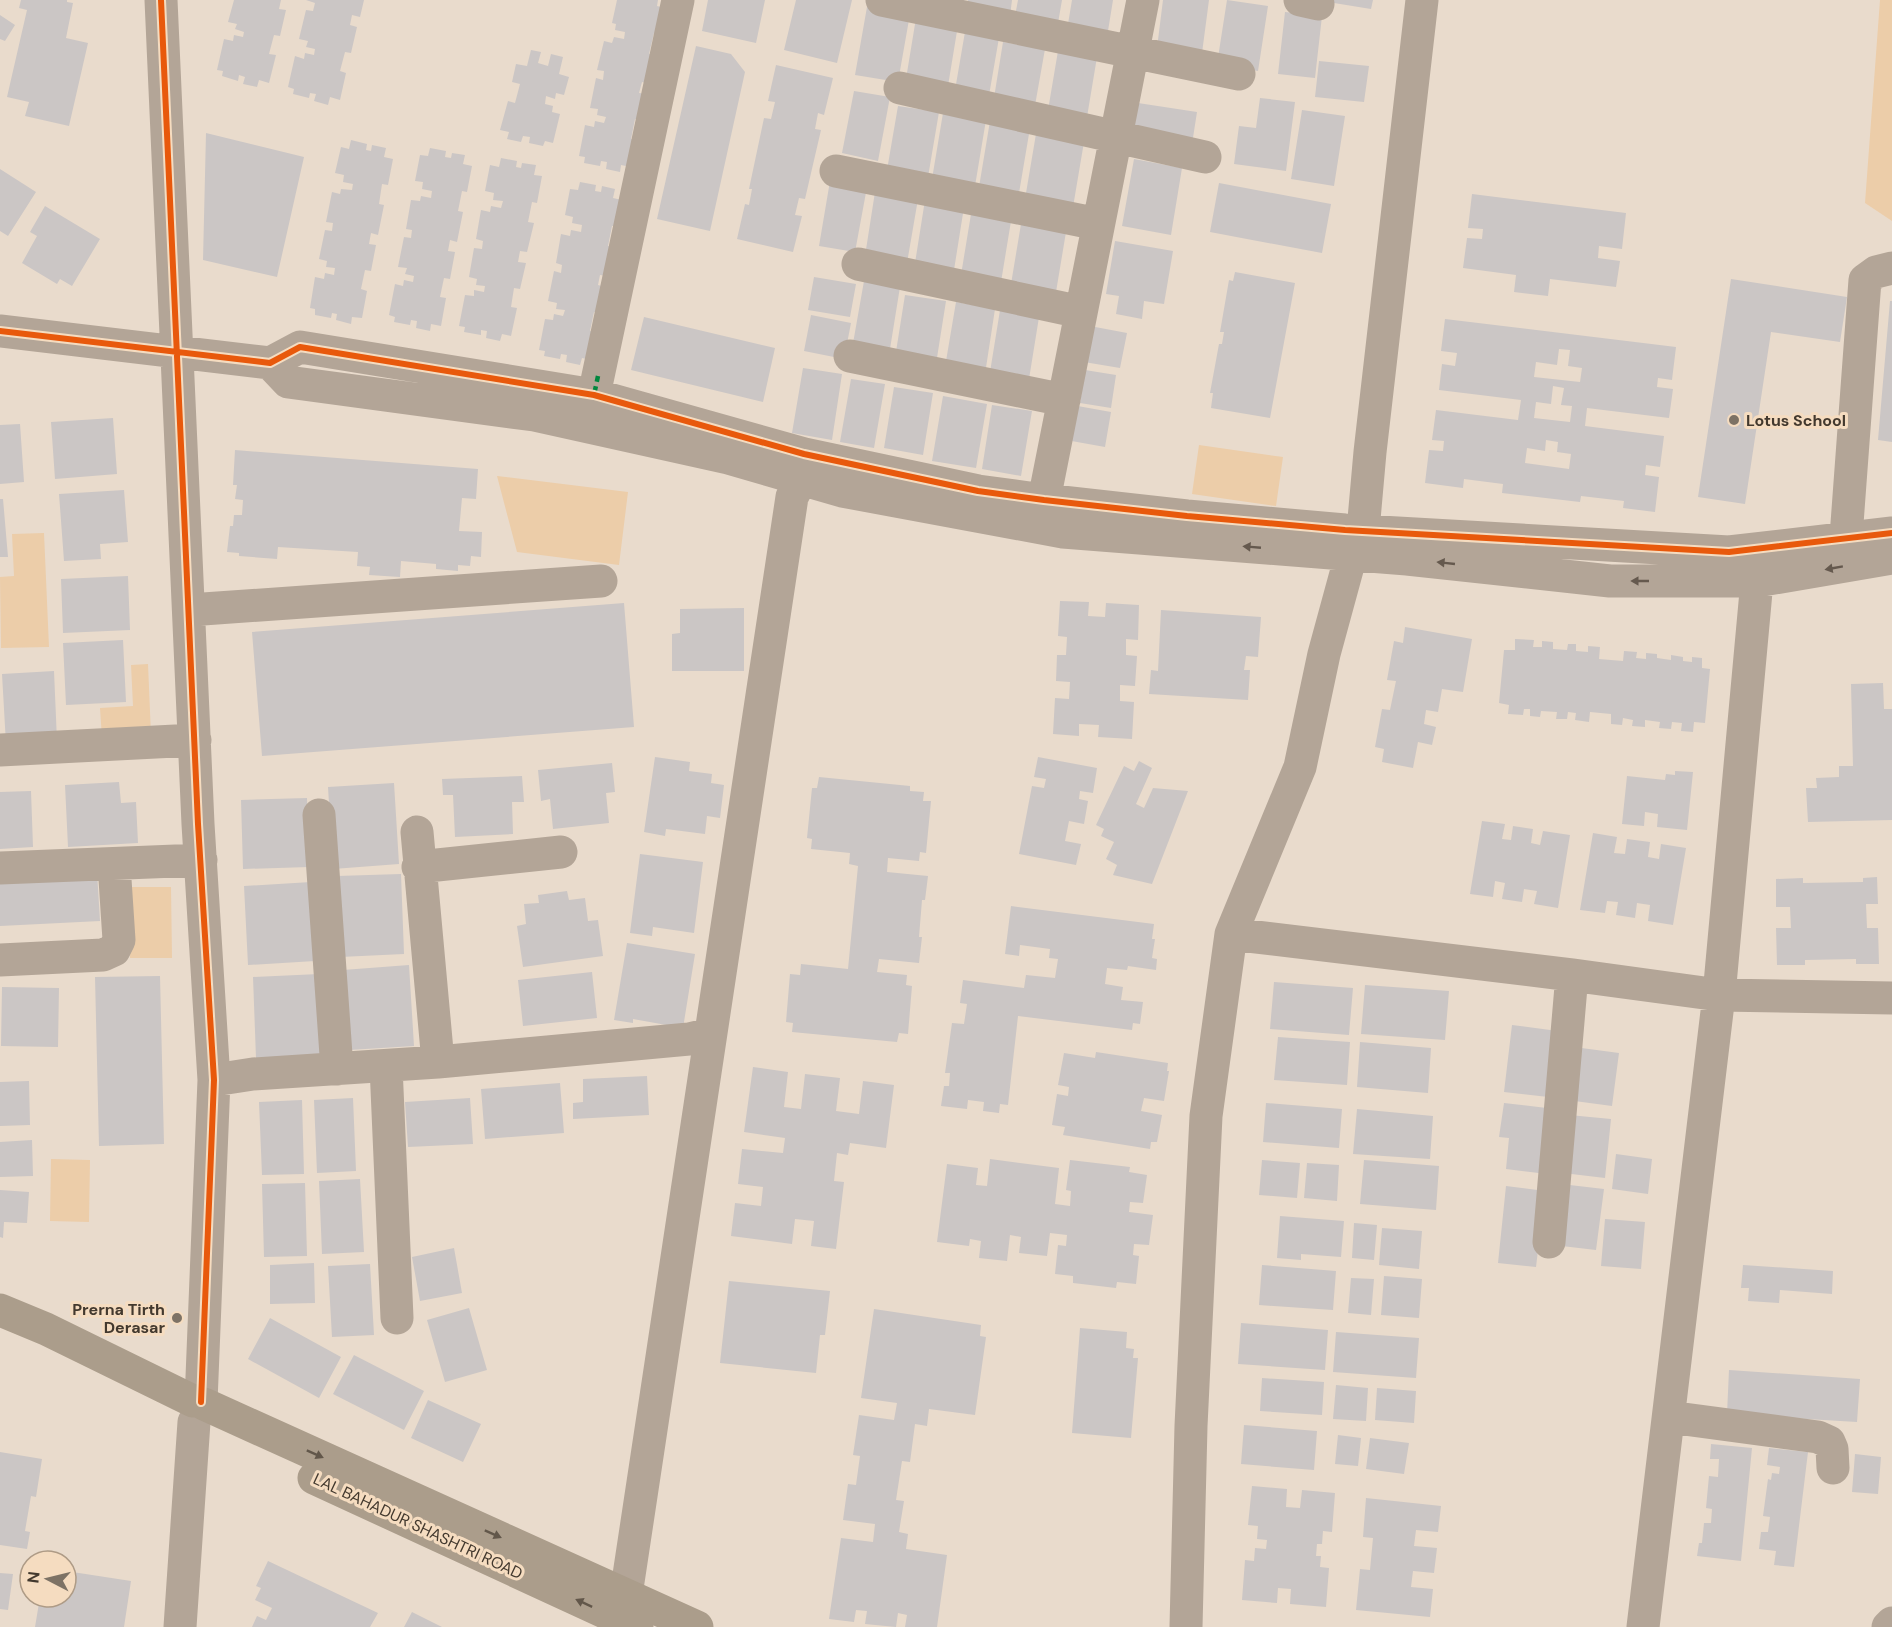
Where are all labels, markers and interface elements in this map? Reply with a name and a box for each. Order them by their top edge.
place label: Lotus School [1746,410,1846,431]
marker: Lotus School [1727,413,1741,427]
one-way arrow [1243,542,1262,552]
one-way arrow [1437,558,1456,568]
one-way arrow [1825,563,1844,572]
one-way arrow [1631,576,1650,586]
place label: Prerna Tirth Derasar [72,1299,165,1338]
marker: Prerna Tirth Derasar [170,1311,184,1325]
one-way arrow [306,1449,324,1459]
street label: LAL BAHADUR SHASHTRI ROAD [310,1468,526,1584]
one-way arrow [484,1530,501,1539]
north arrow [18,1549,78,1609]
text: N [22,1570,45,1584]
one-way arrow [575,1598,592,1607]

